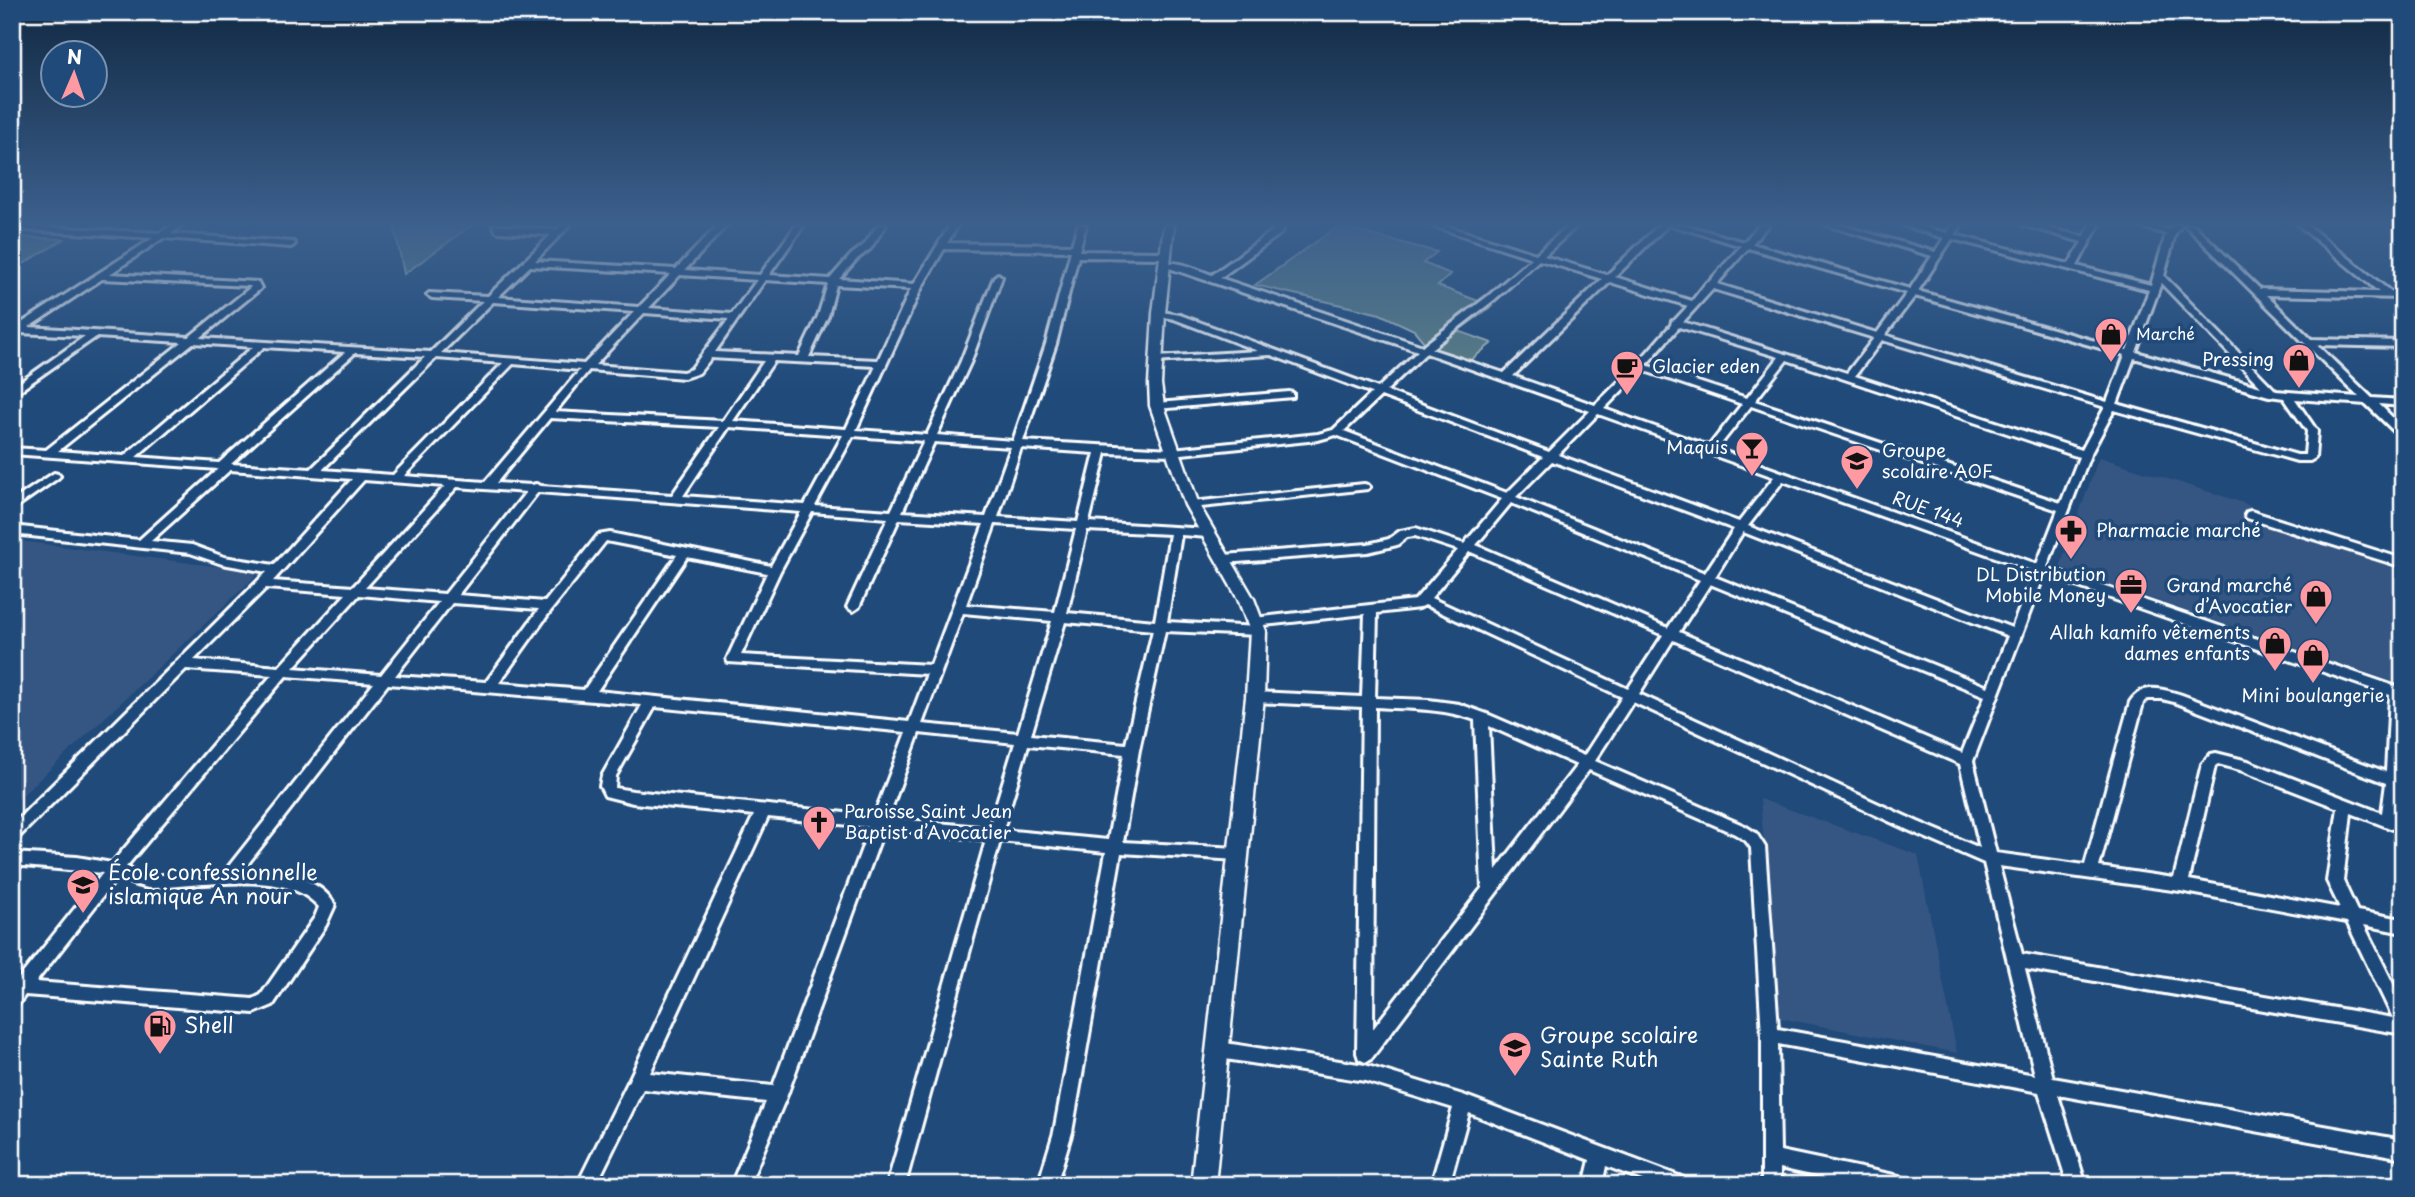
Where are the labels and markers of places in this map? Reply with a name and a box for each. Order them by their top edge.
shop icon: Marché [2092,315,2130,364]
place label: Marché [2136,321,2195,345]
shop icon: Pressing [2280,341,2318,390]
place label: Pressing [2202,345,2274,372]
cafe icon: Glacier eden [1608,348,1646,397]
place label: Glacier eden [1652,352,1760,379]
bar icon: Maquis [1733,429,1771,478]
place label: Maquis [1666,433,1728,460]
place label: Groupe scolaire AOF [1882,436,1993,484]
school or university icon: Groupe scolaire AOF [1838,442,1876,491]
pharmacy icon: Pharmacie marché [2052,512,2090,561]
place label: Pharmacie marché [2096,516,2261,543]
place label: DL Distribution Mobile Money [1976,560,2106,608]
office icon: DL Distribution Mobile Money [2112,566,2150,615]
place label: Grand marché d’Avocatier [2166,571,2293,619]
shop icon: Grand marché d’Avocatier [2297,577,2335,626]
place label: Allah kamifo vêtements dames enfants [2050,618,2250,666]
shop icon: Allah kamifo vêtements dames enfants [2256,624,2294,673]
shop icon: Mini boulangerie [2294,636,2332,685]
place label: Mini boulangerie [2242,681,2385,708]
place label: Paroisse Saint Jean Baptist d’Avocatier [844,797,1012,845]
church icon: Paroisse Saint Jean Baptist d’Avocatier [800,803,838,852]
place label: École confessionnelle islamique An nour [108,855,318,911]
school or university icon: École confessionnelle islamique An nour [64,866,102,915]
fuel station icon: Shell [141,1007,179,1056]
place label: Shell [184,1008,233,1040]
place label: Groupe scolaire Sainte Ruth [1540,1018,1698,1074]
school or university icon: Groupe scolaire Sainte Ruth [1496,1029,1534,1078]

